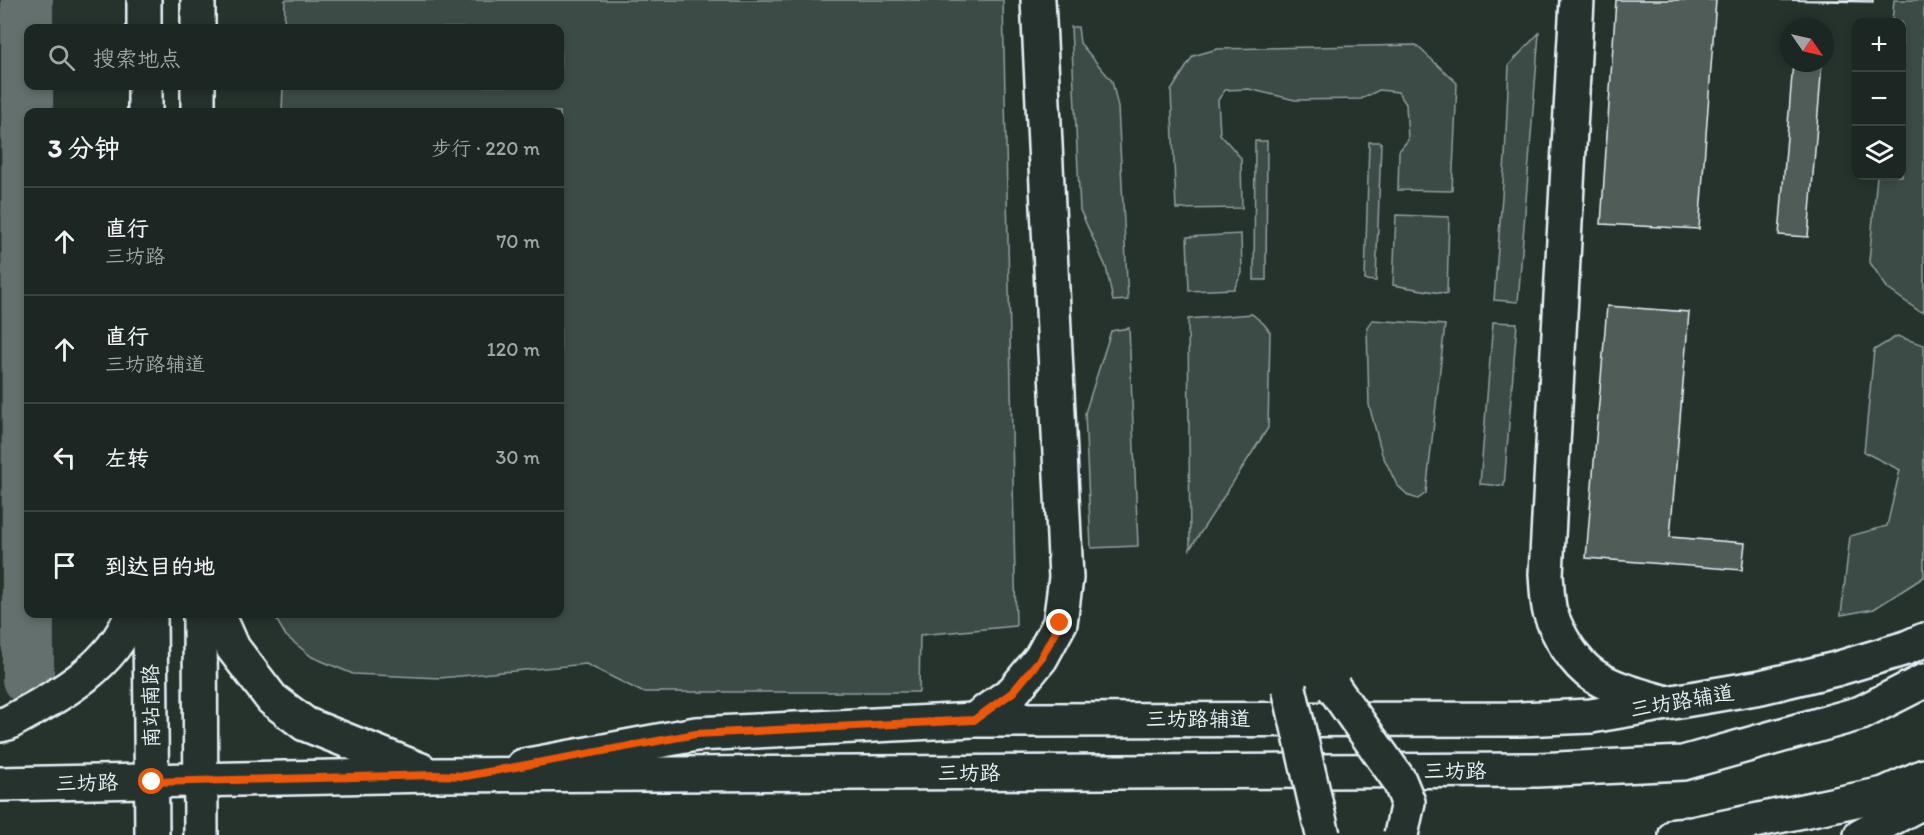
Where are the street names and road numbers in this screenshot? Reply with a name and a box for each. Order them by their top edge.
street label: 南站南路 [137,664,164,748]
street label: 三坊路辅道 [1628,679,1736,722]
street label: 三坊路辅道 [1146,706,1251,731]
street label: 三坊路 [1424,758,1487,783]
street label: 三坊路 [938,760,1001,785]
street label: 三坊路 [55,769,119,796]

